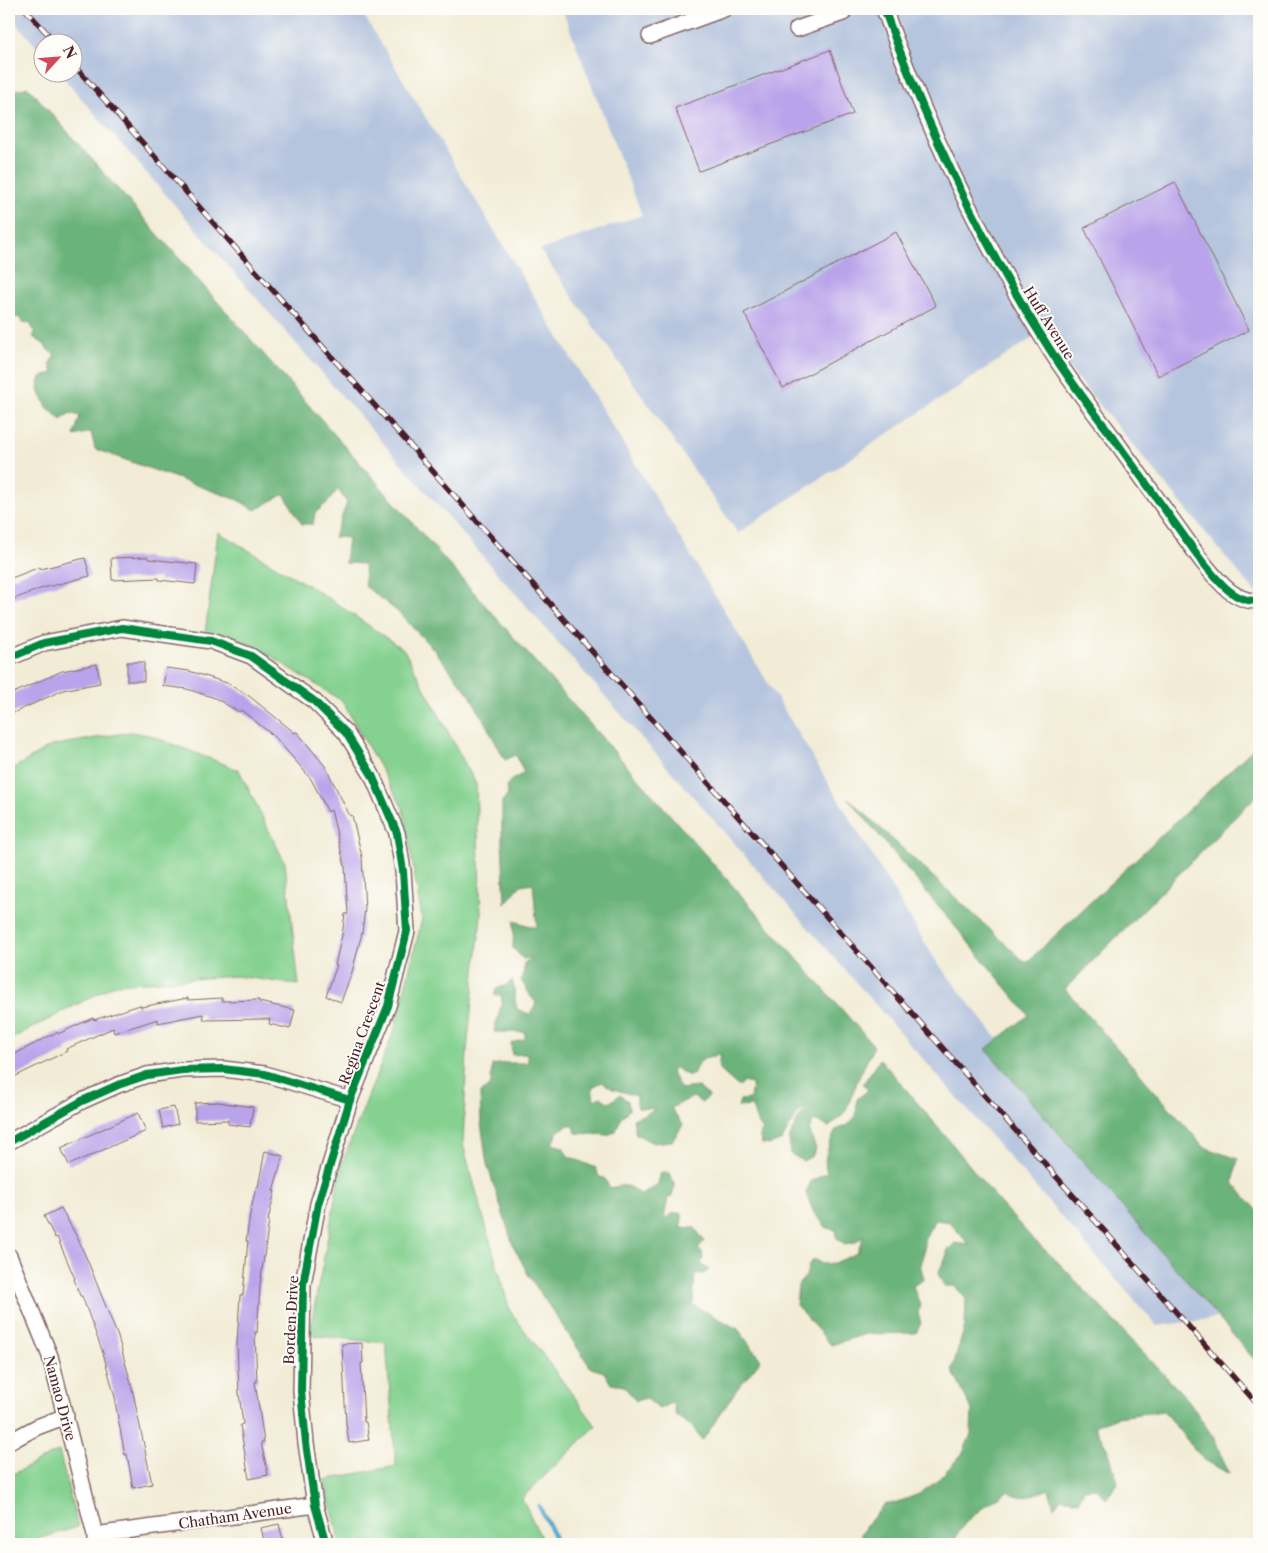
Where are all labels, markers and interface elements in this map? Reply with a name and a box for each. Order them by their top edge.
north arrow [32,32,82,82]
text: N [59,43,80,62]
street label: Huff Avenue [1019,283,1079,363]
street label: Regina Crescent [335,979,389,1087]
street label: Borden Drive [280,1275,302,1365]
street label: Namao Drive [40,1353,80,1443]
street label: Chatham Avenue [177,1499,293,1533]

